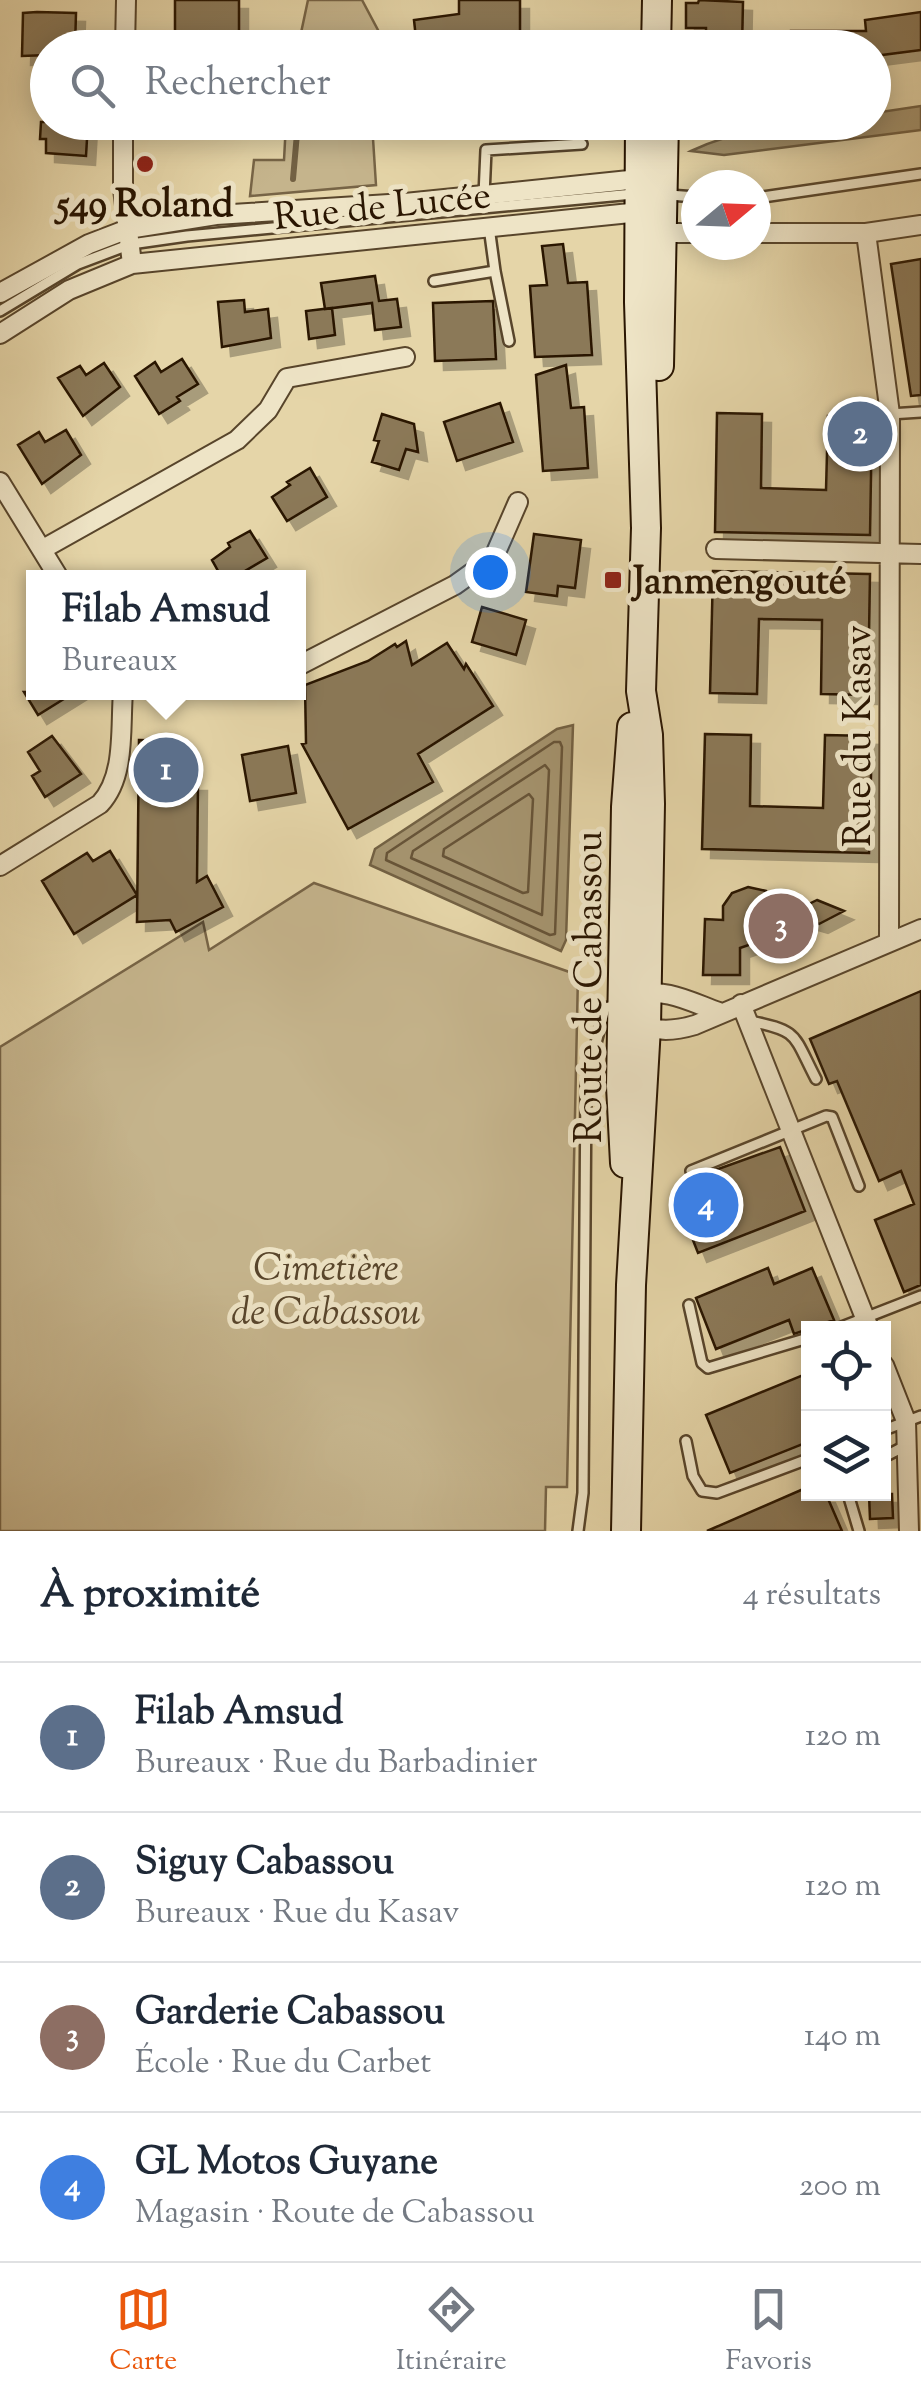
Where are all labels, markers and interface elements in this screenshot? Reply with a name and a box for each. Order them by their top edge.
search box [30,30,891,140]
icon: search [65,58,120,113]
text: Rechercher [145,58,331,112]
marker: 549 Roland [134,153,156,175]
north arrow [681,170,771,260]
street label: Rue de Lucée [271,171,494,247]
place label: 549 Roland [54,180,234,234]
pin: 2 [828,396,892,472]
your location [465,547,516,598]
place label: Janmengouté [630,557,847,611]
marker: Janmengouté [602,569,624,591]
popup [26,570,306,700]
text: Filab Amsud [62,585,270,639]
street label: Rue du Kasav [834,625,888,847]
text: Bureaux [62,639,178,685]
pin: 1 [134,732,198,808]
street label: Route de Cabassou [565,831,619,1143]
pin: 3 [748,888,814,964]
pin: 4 [674,1168,738,1242]
park label: Cimetière de Cabassou [231,1244,421,1342]
map controls [801,1321,891,1501]
button: locate [801,1321,891,1411]
button: layers [801,1411,891,1501]
text: À proximité [40,1566,260,1626]
text: 4 résultats [743,1573,881,1619]
text: Filab Amsud [135,1687,343,1741]
text: 1 [67,1714,78,1760]
text: 120 m [805,1714,881,1760]
text: Bureaux · Rue du Barbadinier [135,1741,538,1787]
text: Siguy Cabassou [135,1837,394,1891]
text: 2 [65,1864,80,1910]
text: 120 m [805,1864,881,1910]
text: Bureaux · Rue du Kasav [135,1891,459,1937]
text: Garderie Cabassou [135,1987,445,2041]
text: 3 [66,2014,79,2060]
text: 140 m [804,2014,881,2060]
text: École · Rue du Carbet [135,2041,431,2087]
text: GL Motos Guyane [135,2137,438,2191]
text: 4 [64,2164,81,2210]
text: 200 m [799,2164,881,2210]
text: Magasin · Route de Cabassou [135,2191,535,2237]
tab: Carte [109,2282,177,2382]
tab: Itinéraire [396,2282,507,2382]
tab: Favoris [725,2282,812,2382]

